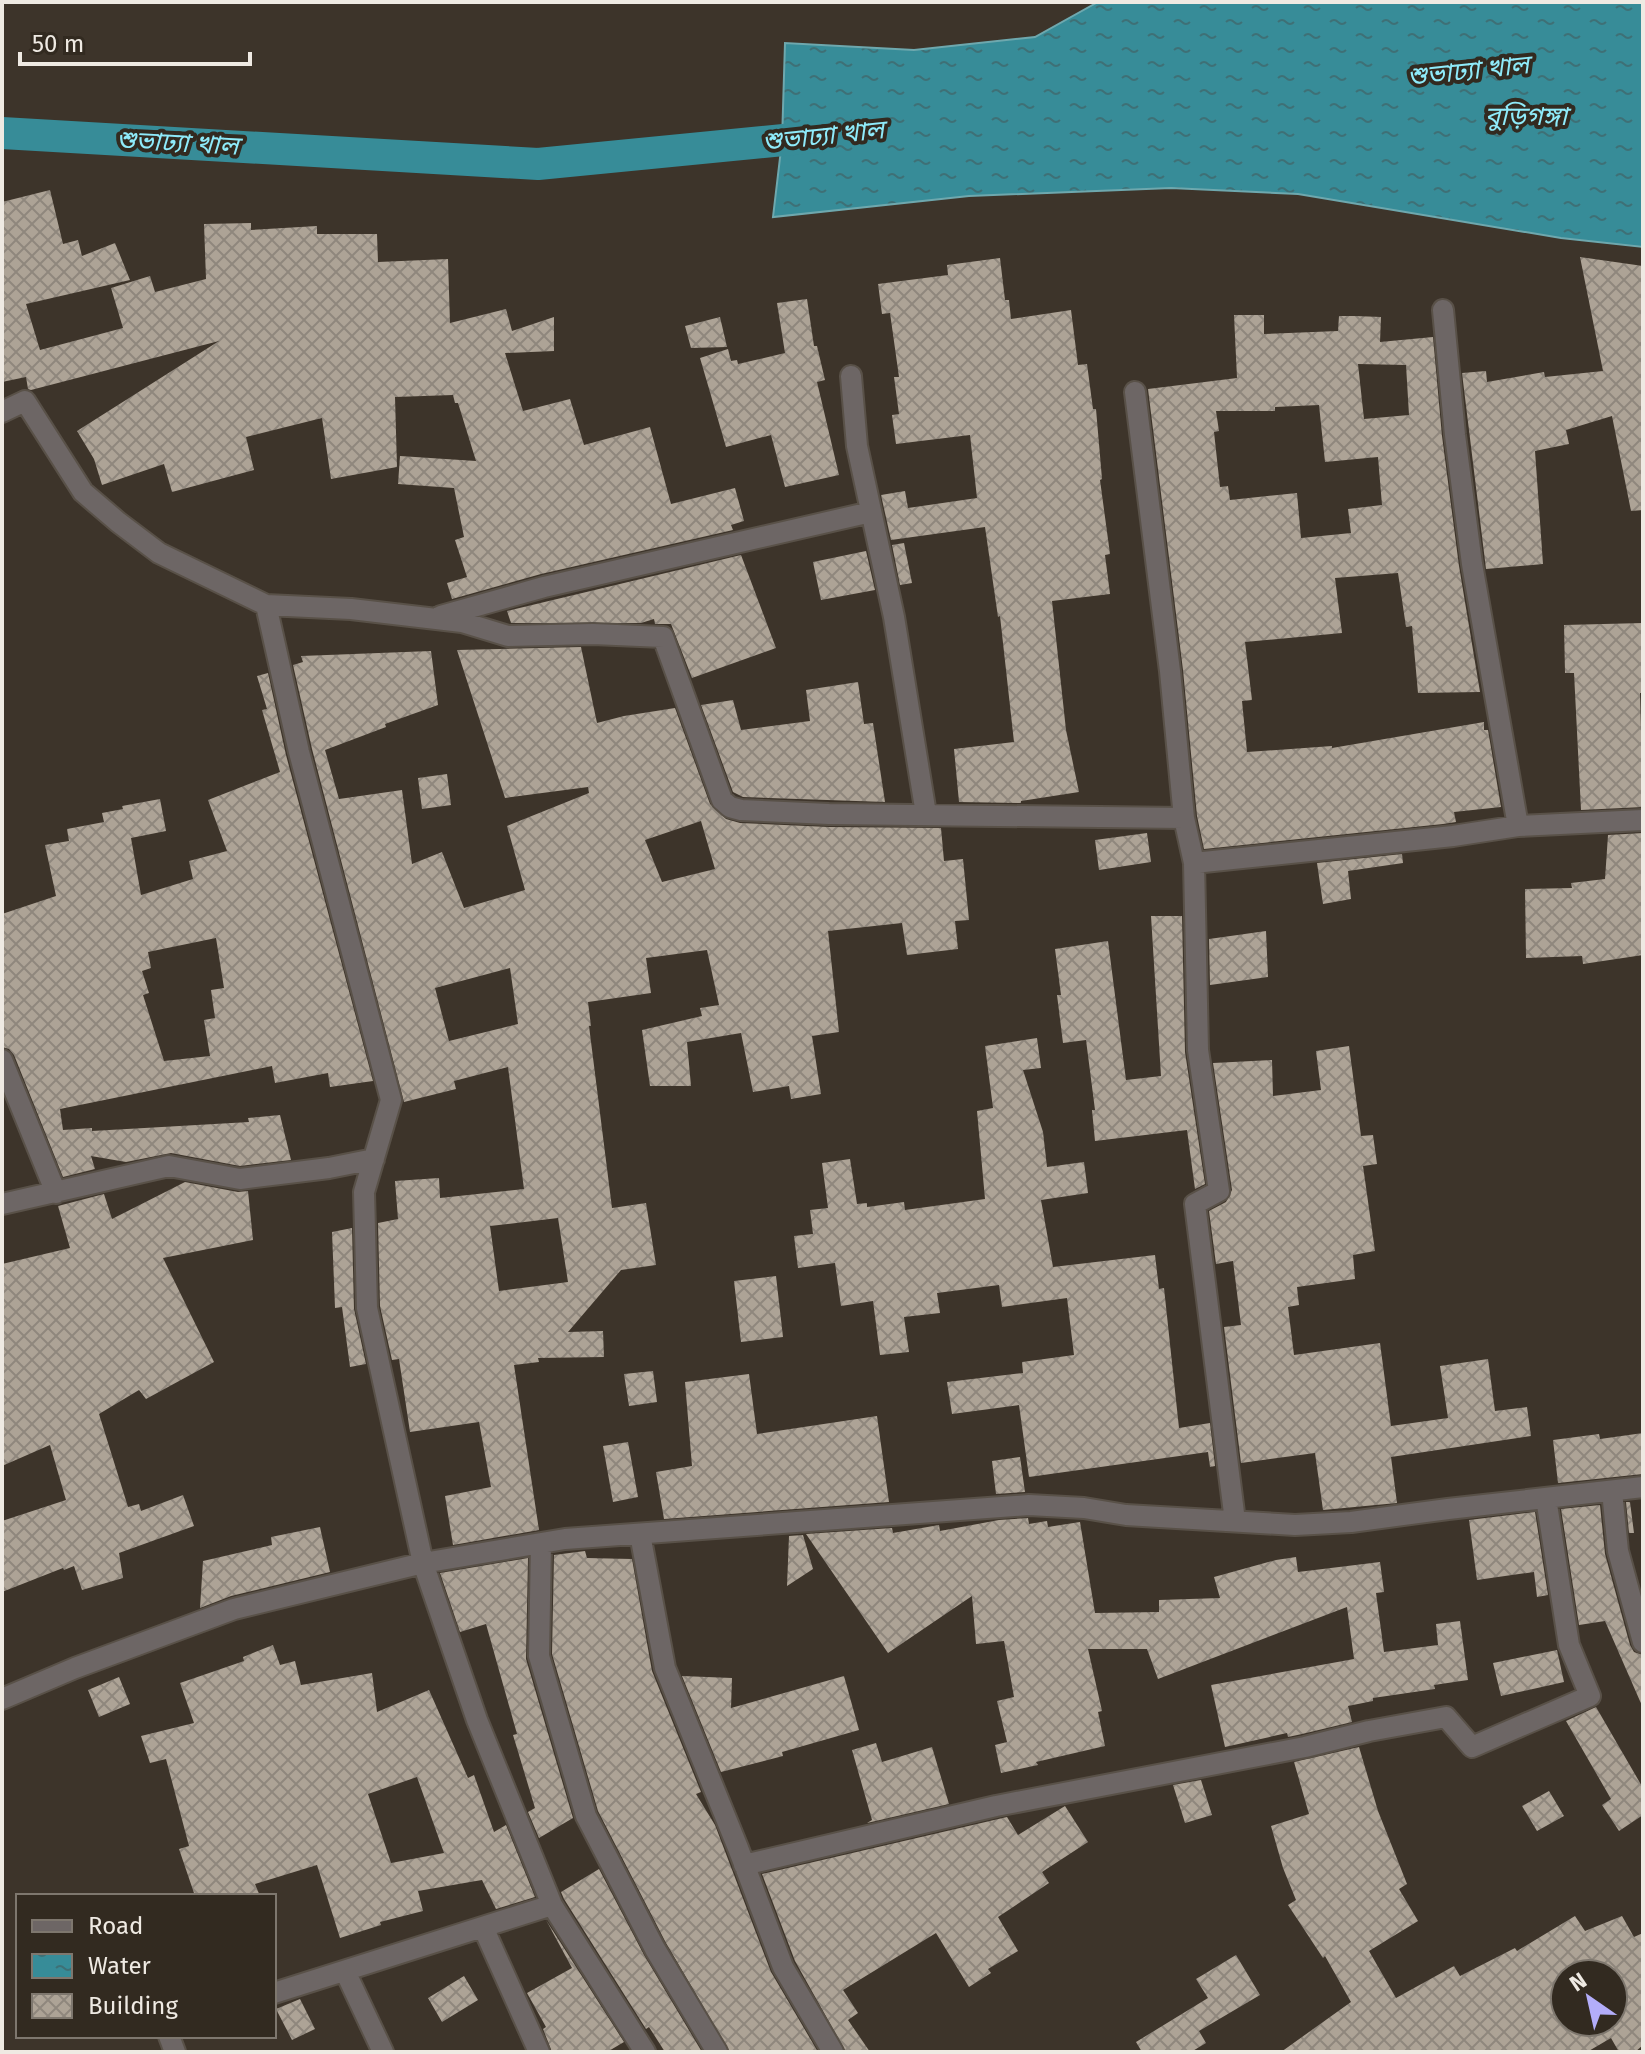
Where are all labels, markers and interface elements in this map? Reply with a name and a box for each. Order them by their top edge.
scale bar [20,16,250,66]
text: 50 m [32,30,84,58]
water label: শুভাঢ্যা খাল [1405,49,1536,93]
water label: বুড়িগঙ্গা [1485,101,1572,132]
water label: শুভাঢ্যা খাল [760,114,891,158]
water label: শুভাঢ্যা খাল [115,124,244,162]
legend [16,1894,276,2038]
text: Road [88,1912,143,1940]
text: Water [88,1952,152,1980]
north arrow [1549,1958,1629,2038]
text: N [1564,1967,1592,1997]
text: Building [88,1992,178,2020]

